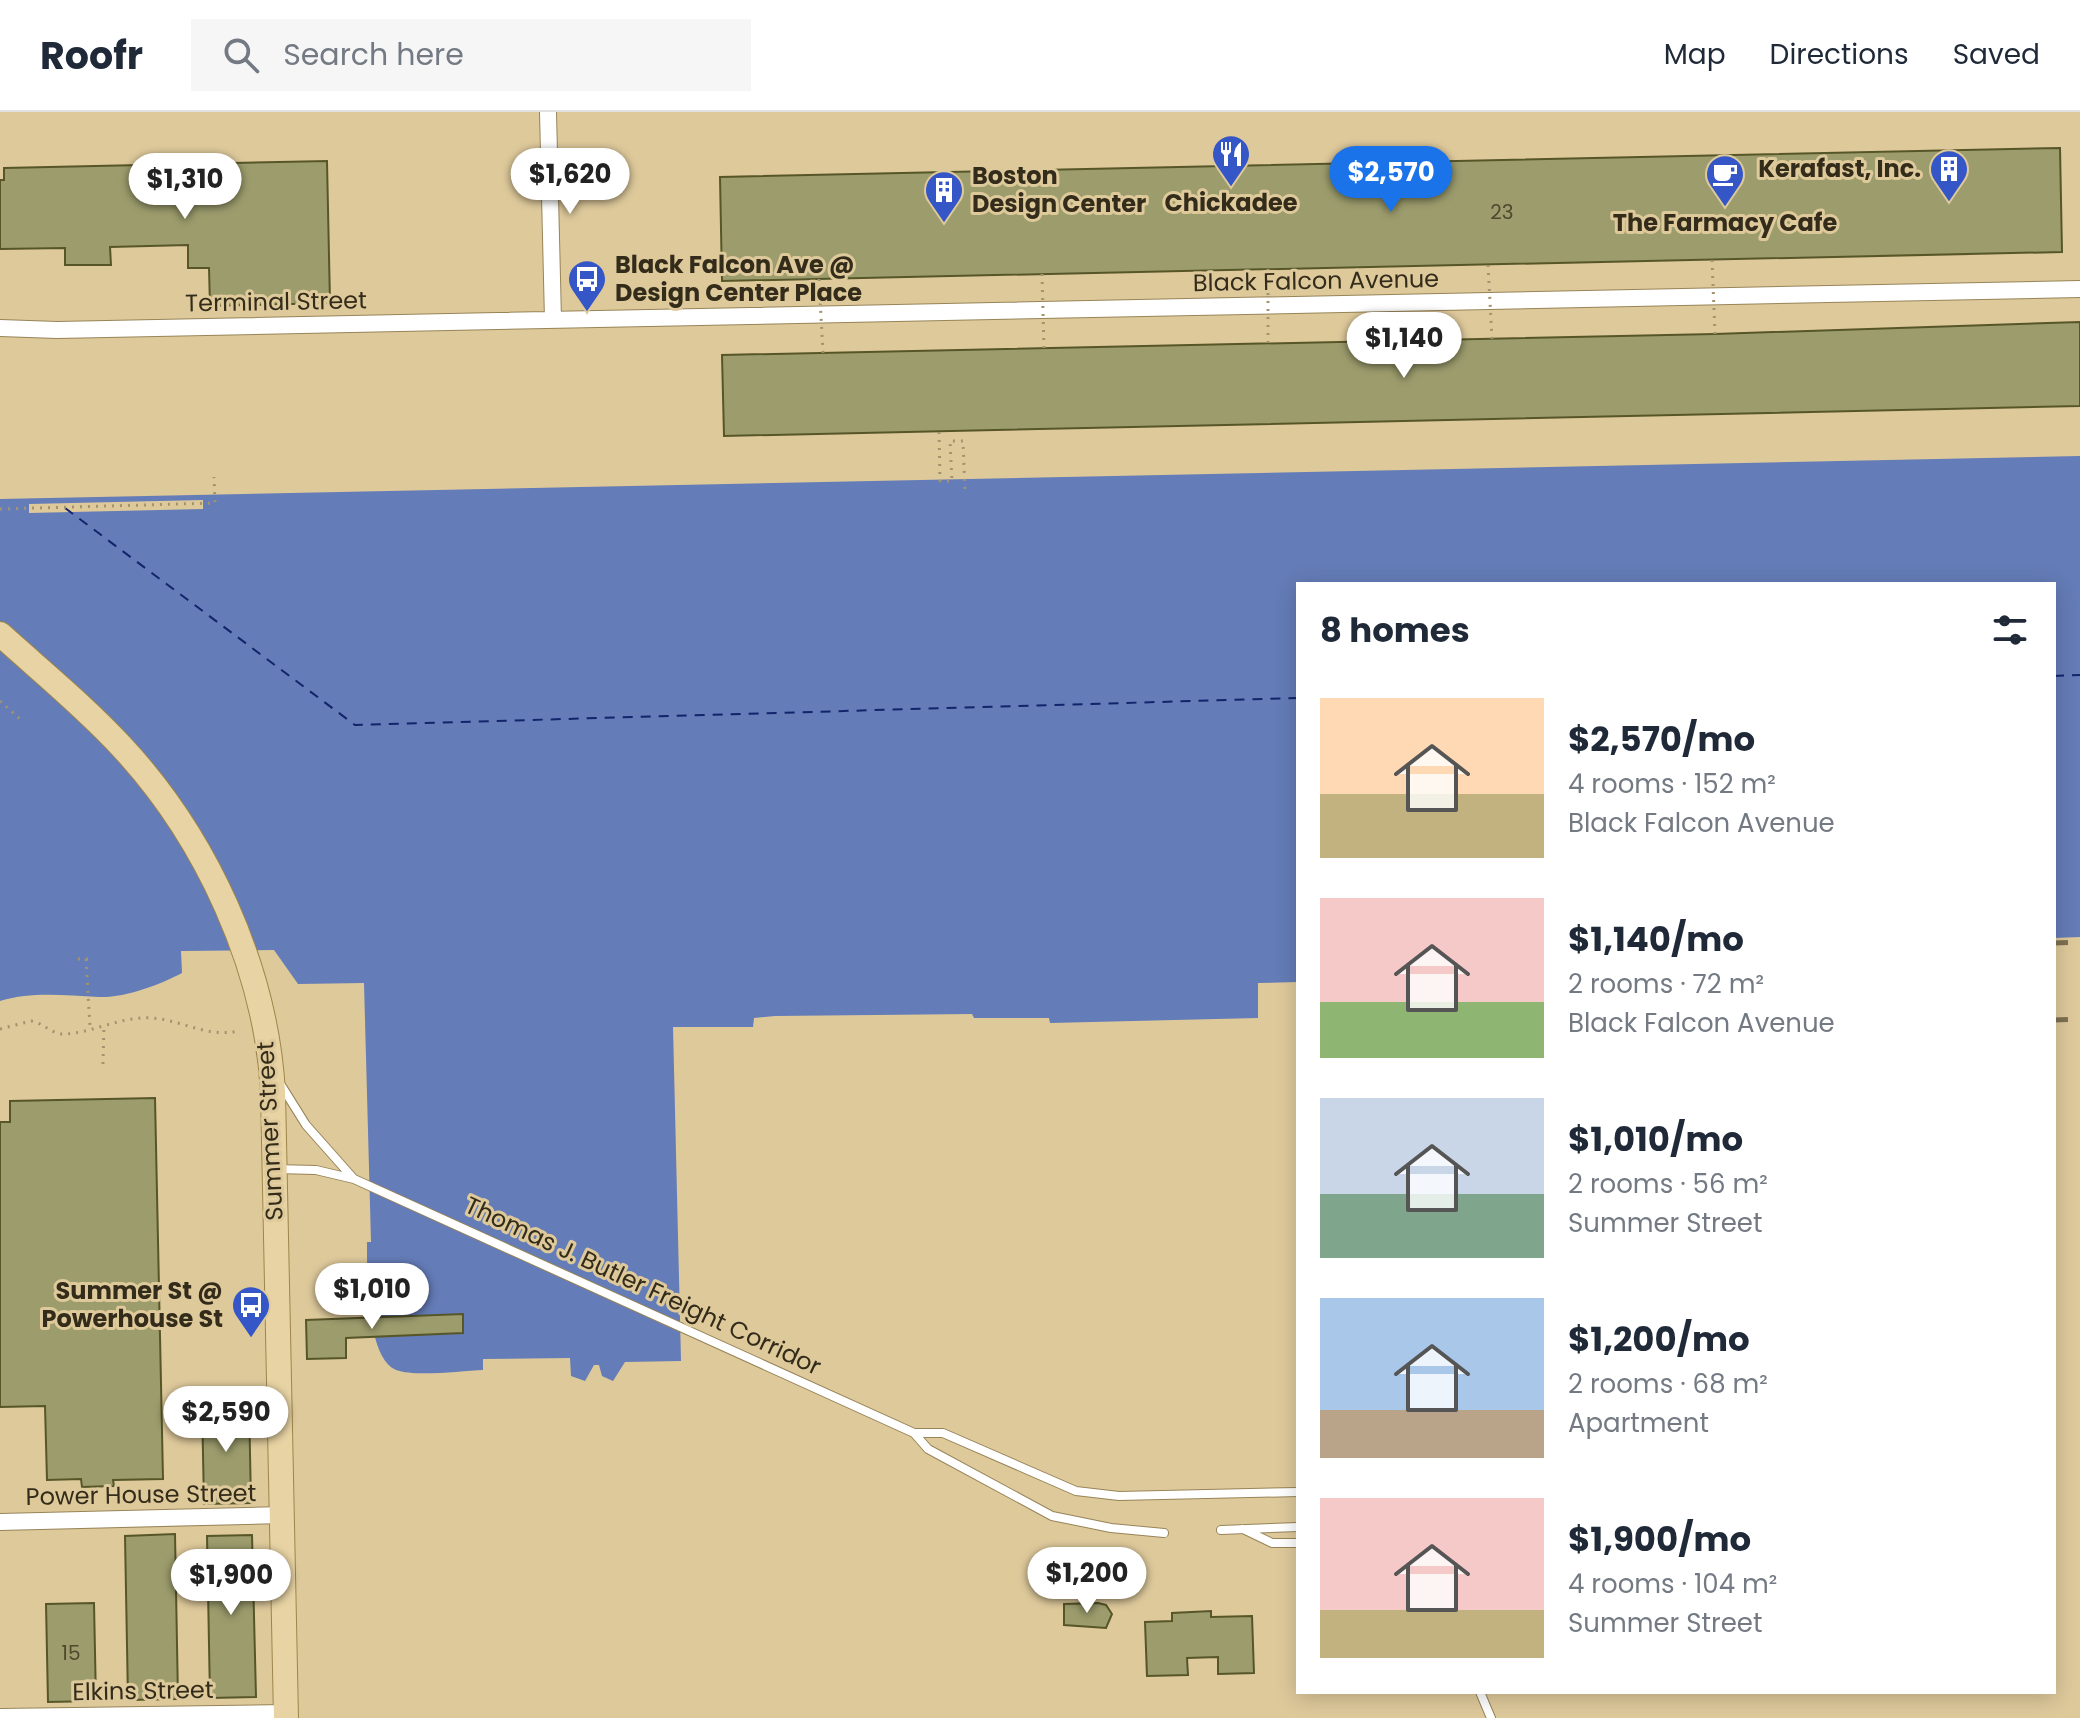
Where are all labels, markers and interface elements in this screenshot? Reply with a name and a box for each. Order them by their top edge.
search box [191,19,751,91]
text: Roofr [40,29,143,82]
icon: search [219,33,263,77]
text: Search here [283,33,464,76]
text: Map [1664,35,1726,74]
text: Directions [1770,35,1909,74]
text: Saved [1953,35,2040,74]
restaurant icon: Chickadee [1210,133,1252,188]
pin: $2,570 [1326,146,1456,214]
pin: $1,620 [505,148,635,216]
building icon: Kerafast, Inc. [1928,148,1970,203]
place label: Kerafast, Inc. [1758,152,1921,185]
pin: $1,310 [120,153,250,221]
cafe icon: The Farmacy Cafe [1704,153,1746,208]
text: $2,570 [1347,154,1435,190]
text: $1,620 [529,156,611,192]
place label: Boston Design Center [972,159,1146,220]
text: $1,310 [147,161,223,197]
building icon: Boston Design Center [923,169,965,224]
place label: Chickadee [1164,186,1298,219]
house number: 23 [1490,198,1514,226]
place label: The Farmacy Cafe [1613,206,1837,239]
place label: Black Falcon Ave @ Design Center Place [615,248,862,309]
bus stop icon: Black Falcon Ave @ Design Center Place [566,258,608,313]
street label: Black Falcon Avenue [1193,262,1439,299]
street label: Terminal Street [185,283,367,320]
pin: $1,140 [1339,312,1469,380]
text: $1,140 [1365,320,1443,356]
text: 8 homes [1320,606,1470,654]
icon: filters [1988,608,2032,652]
text: $2,570/mo [1568,715,1755,763]
icon: home [1384,730,1480,826]
text: 4 rooms · 152 m² [1568,766,1776,802]
text: Black Falcon Avenue [1568,805,1835,841]
text: $1,140/mo [1568,915,1744,963]
icon: home [1384,930,1480,1026]
text: 2 rooms · 72 m² [1568,966,1764,1002]
text: Black Falcon Avenue [1568,1005,1835,1041]
street label: Summer Street [248,1041,291,1221]
text: $1,010/mo [1568,1115,1743,1163]
icon: home [1384,1130,1480,1226]
text: 2 rooms · 56 m² [1568,1166,1768,1202]
street label: Thomas J. Butler Freight Corridor [460,1188,827,1383]
text: Summer Street [1568,1205,1762,1241]
pin: $1,010 [307,1263,437,1331]
text: $1,010 [333,1271,411,1307]
place label: Summer St @ Powerhouse St [41,1274,223,1335]
bus stop icon: Summer St @ Powerhouse St [230,1284,272,1339]
text: $1,200/mo [1568,1315,1750,1363]
icon: home [1384,1330,1480,1426]
text: 2 rooms · 68 m² [1568,1366,1768,1402]
pin: $2,590 [161,1386,291,1454]
text: $2,590 [181,1394,271,1430]
text: Apartment [1568,1405,1709,1441]
street label: Power House Street [25,1476,257,1513]
text: $1,900/mo [1568,1515,1751,1563]
icon: home [1384,1530,1480,1626]
pin: $1,200 [1022,1547,1152,1615]
pin: $1,900 [166,1549,296,1617]
text: $1,200 [1045,1555,1129,1591]
text: $1,900 [189,1557,273,1593]
text: 4 rooms · 104 m² [1568,1566,1777,1602]
text: Summer Street [1568,1605,1762,1641]
house number: 15 [62,1639,80,1667]
street label: Elkins Street [72,1673,214,1708]

